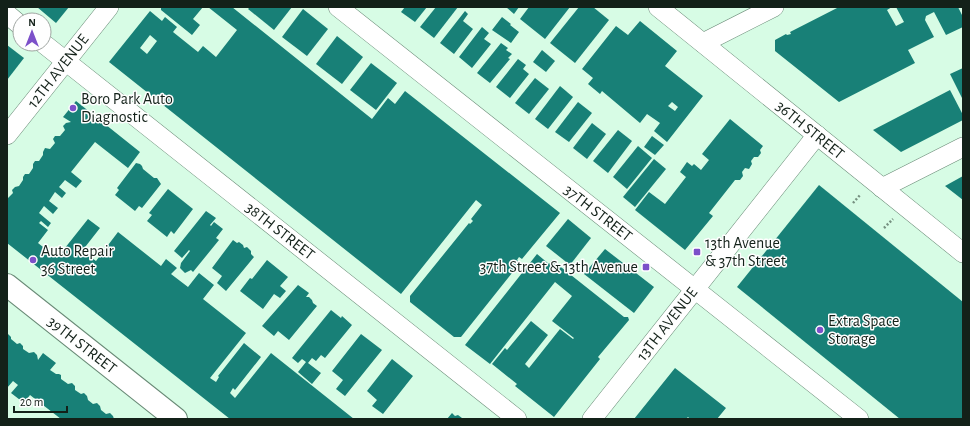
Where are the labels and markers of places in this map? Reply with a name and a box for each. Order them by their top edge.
place label: Boro Park Auto Diagnostic [81,91,173,125]
marker: Boro Park Auto Diagnostic [68,103,78,113]
place label: 13th Avenue & 37th Street [705,235,786,269]
place label: Auto Repair 36 Street [41,243,115,277]
marker: 13th Avenue & 37th Street [692,247,702,257]
marker: Auto Repair 36 Street [28,255,38,265]
place label: 37th Street & 13th Avenue [480,259,638,275]
marker: 37th Street & 13th Avenue [641,262,651,272]
place label: Extra Space Storage [828,313,899,347]
marker: Extra Space Storage [815,325,825,335]

